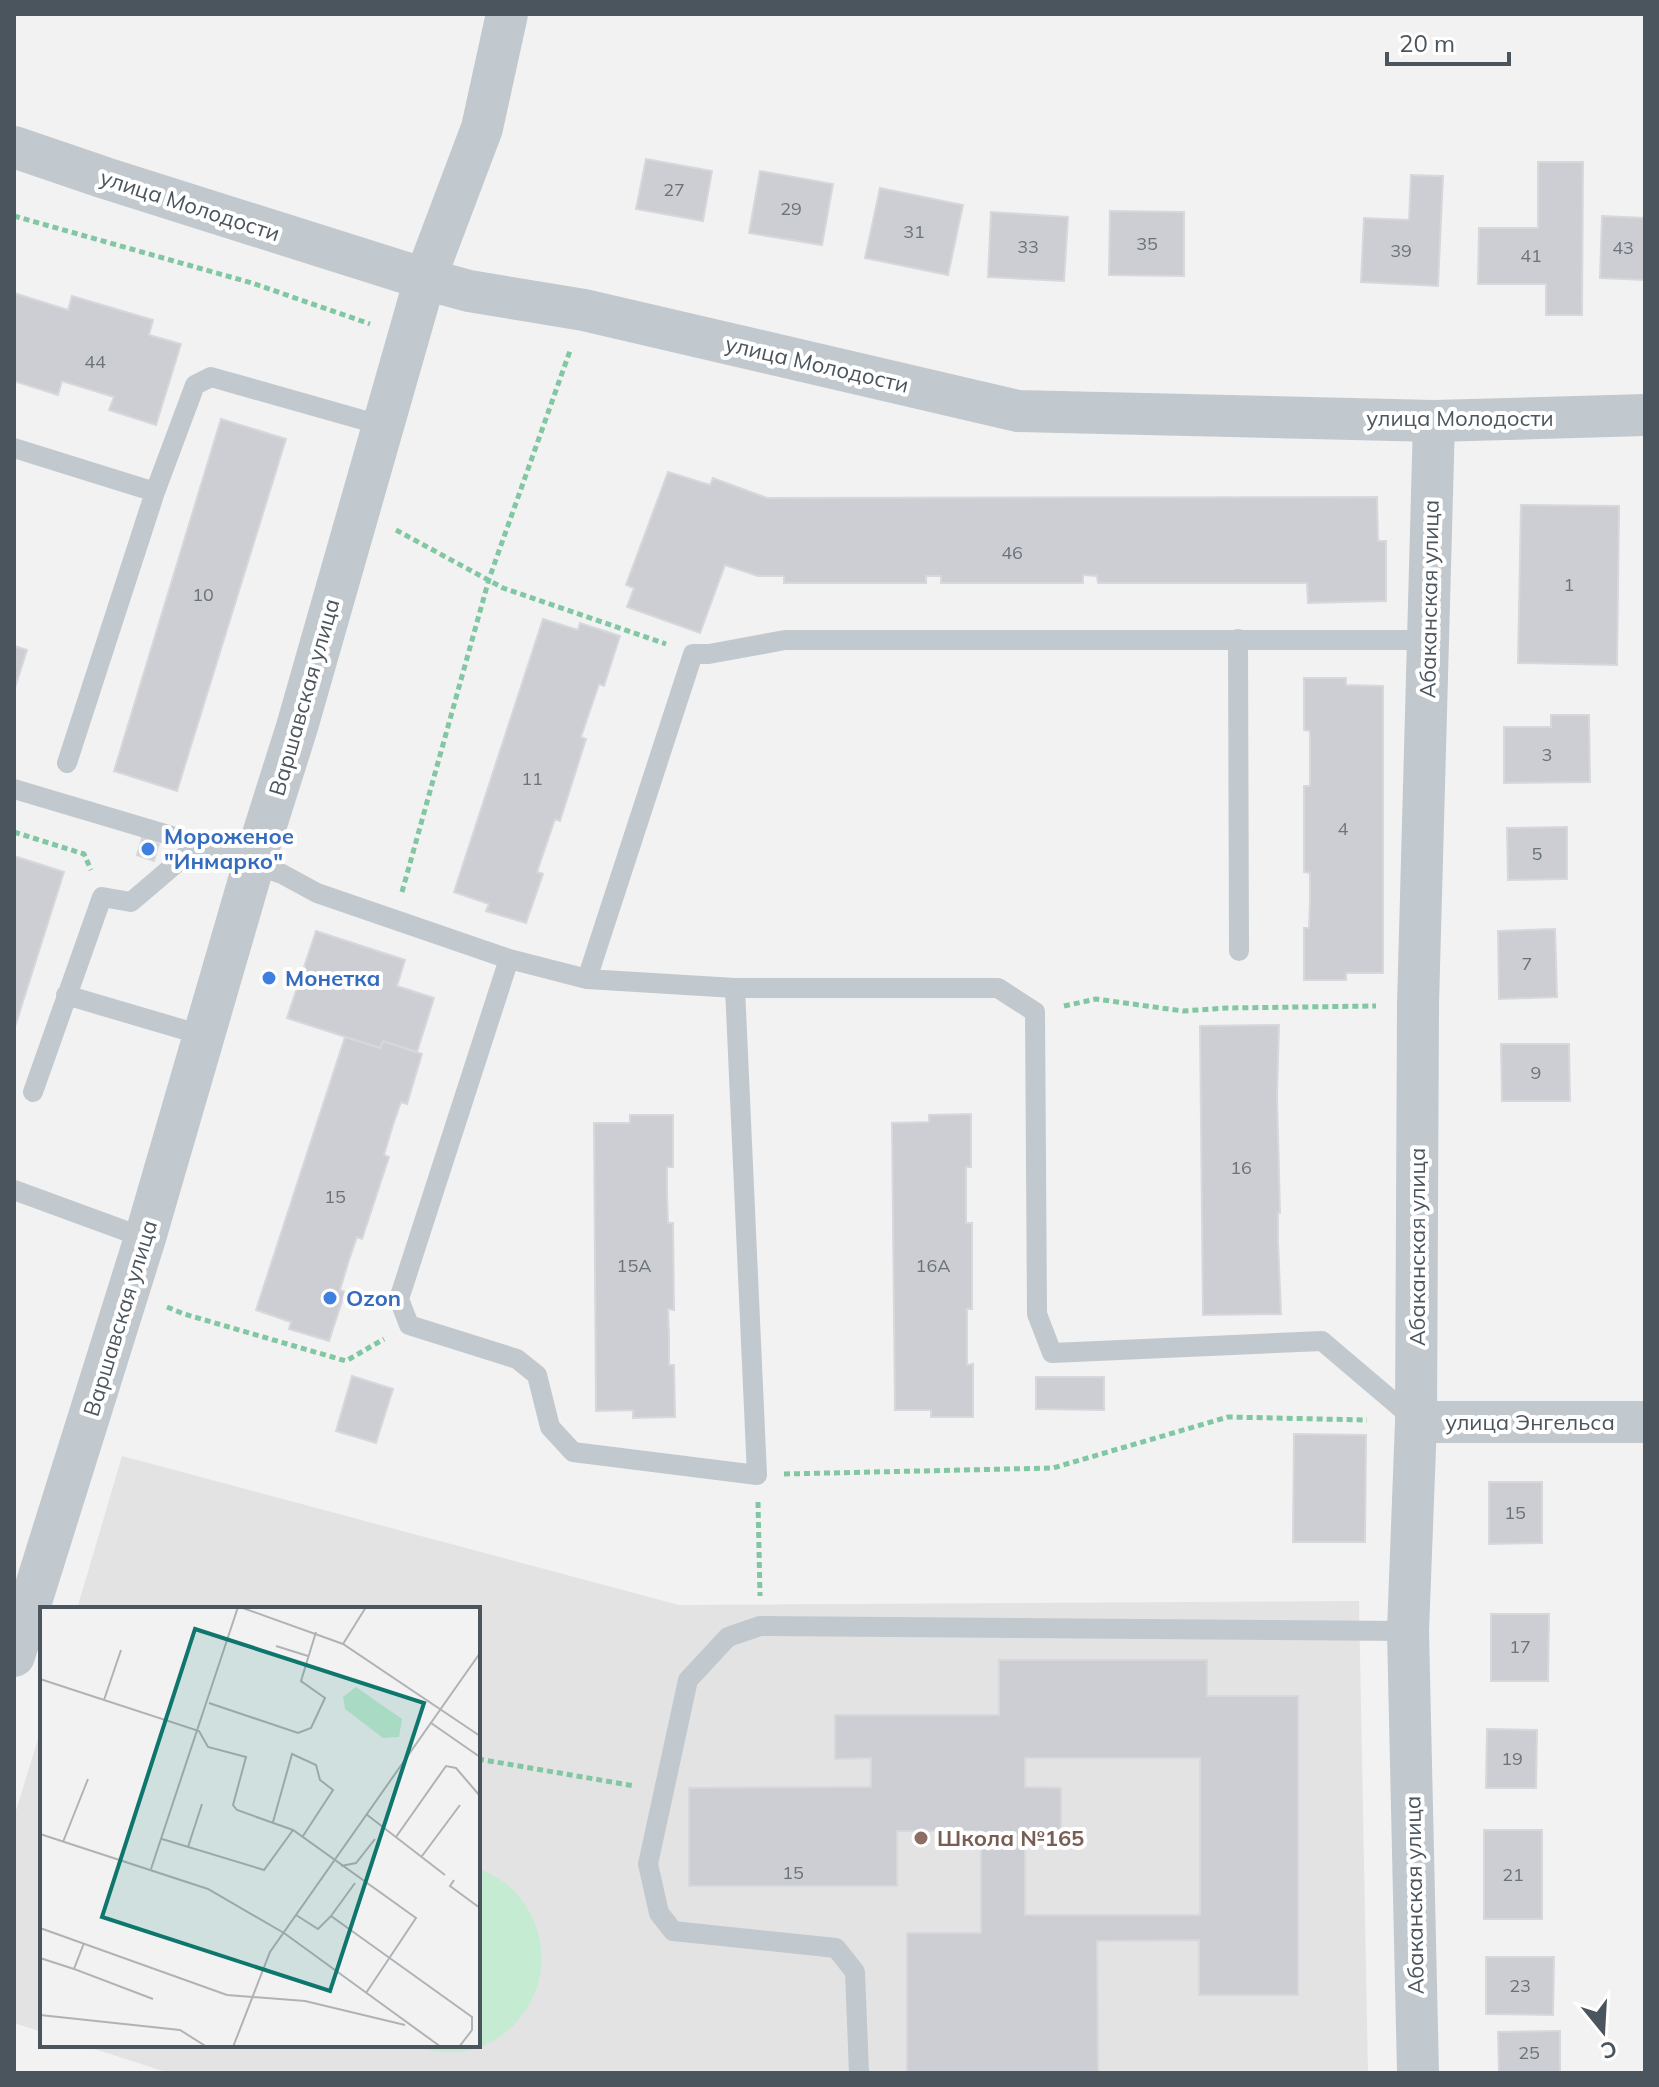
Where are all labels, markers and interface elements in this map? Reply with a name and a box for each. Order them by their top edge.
scale bar [1387,16,1509,66]
text: 20 m [1399,28,1455,58]
street label: улица Молодости [97,163,283,247]
house number: 27 [663,178,685,201]
house number: 29 [780,197,802,220]
house number: 31 [903,220,925,243]
house number: 35 [1136,232,1158,255]
house number: 33 [1017,235,1039,258]
house number: 43 [1612,236,1634,259]
house number: 39 [1390,239,1412,262]
house number: 41 [1520,244,1542,267]
street label: улица Молодости [723,329,911,399]
house number: 44 [84,350,106,373]
street label: улица Молодости [1366,404,1554,432]
street label: Абаканская улица [1413,499,1445,699]
house number: 46 [1001,541,1023,564]
house number: 1 [1564,573,1574,596]
house number: 10 [192,583,214,606]
street label: Варшавская улица [262,595,346,799]
house number: 3 [1542,743,1552,766]
house number: 11 [521,767,543,790]
house number: 4 [1338,817,1349,840]
place label: Мороженое "Инмарко" [164,822,294,875]
marker: Мороженое "Инмарко" [139,840,157,858]
house number: 5 [1532,842,1543,865]
house number: 7 [1522,952,1532,975]
place label: Монетка [285,964,381,992]
marker: Монетка [260,969,278,987]
house number: 9 [1531,1061,1541,1084]
street label: Абаканская улица [1403,1148,1431,1346]
house number: 16 [1230,1156,1252,1179]
house number: 15 [324,1185,346,1208]
street label: Варшавская улица [77,1216,163,1420]
house number: 15А [617,1254,651,1277]
house number: 16А [916,1254,950,1277]
place label: Ozon [346,1284,401,1312]
marker: Ozon [321,1289,339,1307]
street label: улица Энгельса [1445,1408,1615,1436]
house number: 15 [1504,1501,1526,1524]
inset map [40,1607,480,2047]
house number: 17 [1509,1635,1531,1658]
house number: 19 [1501,1747,1523,1770]
street label: Абаканская улица [1398,1795,1430,1995]
place label: Школа №165 [937,1824,1084,1852]
marker: Школа №165 [912,1829,930,1847]
house number: 15 [782,1861,804,1884]
house number: 21 [1502,1863,1524,1886]
house number: 23 [1509,1974,1531,1997]
north arrow [1563,1991,1643,2071]
text: С [1598,2034,1621,2066]
house number: 25 [1518,2041,1540,2064]

